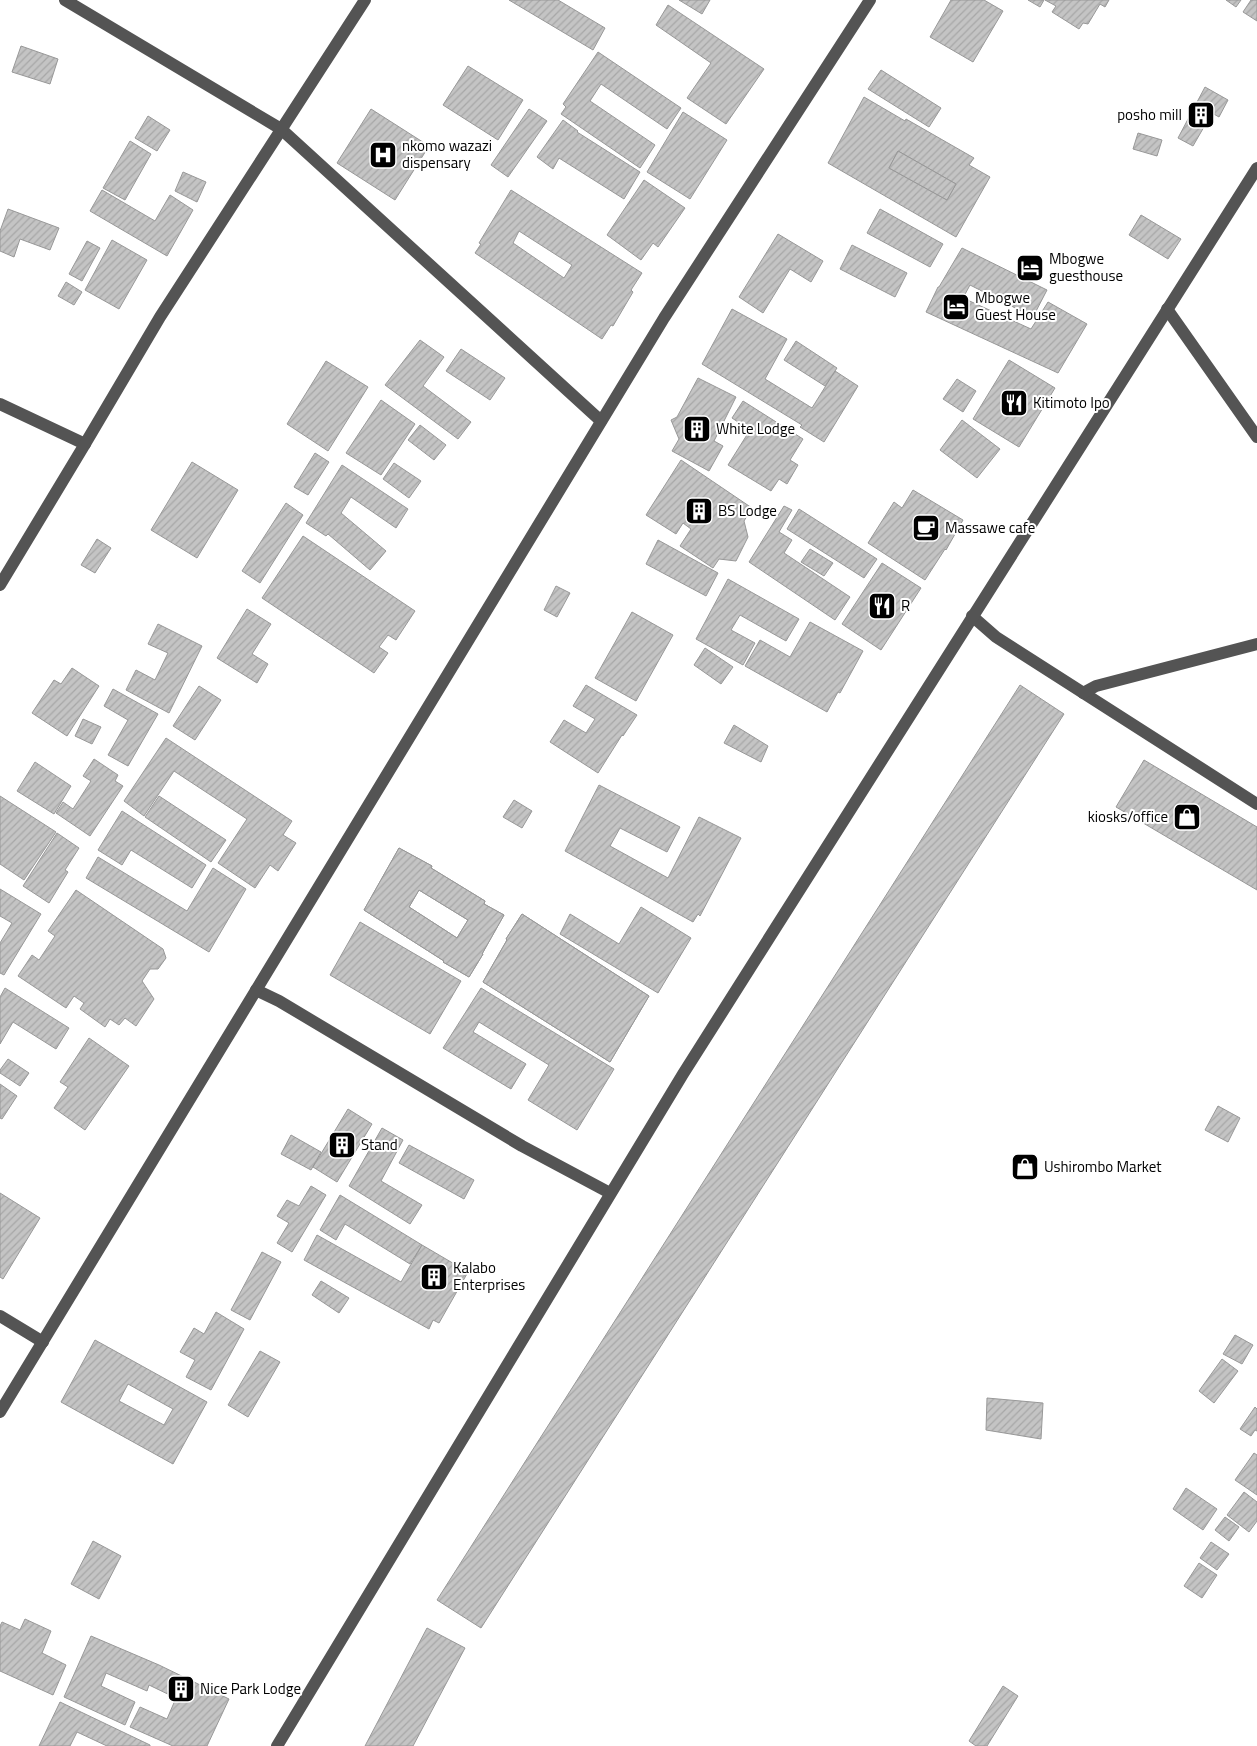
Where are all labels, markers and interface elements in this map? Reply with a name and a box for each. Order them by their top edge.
building icon: posho mill [1186,100,1216,130]
place label: posho mill [1117,103,1182,126]
place label: nkomo wazazi dispensary [402,134,492,174]
hospital icon: nkomo wazazi dispensary [368,140,398,170]
place label: Mbogwe guesthouse [1049,247,1123,287]
hotel icon: Mbogwe guesthouse [1015,253,1045,283]
place label: Mbogwe Guest House [975,286,1056,326]
hotel icon: Mbogwe Guest House [941,292,971,322]
restaurant icon: Kitimoto Ipo [999,388,1029,418]
place label: Kitimoto Ipo [1033,391,1110,414]
building icon: White Lodge [682,414,712,444]
place label: White Lodge [716,417,795,440]
building icon: BS Lodge [684,496,714,526]
place label: BS Lodge [718,499,777,522]
cafe icon: Massawe cafe [911,513,941,543]
place label: Massawe cafe [945,516,1035,539]
restaurant icon: R [867,591,897,621]
place label: R [901,594,910,617]
shop icon: kiosks/office [1172,802,1202,832]
place label: kiosks/office [1088,805,1168,828]
building icon: Stand [327,1130,357,1160]
place label: Stand [361,1133,398,1156]
shop icon: Ushirombo Market [1010,1152,1040,1182]
place label: Ushirombo Market [1044,1155,1162,1178]
place label: Kalabo Enterprises [453,1256,525,1296]
building icon: Kalabo Enterprises [419,1262,449,1292]
building icon: Nice Park Lodge [166,1674,196,1704]
place label: Nice Park Lodge [200,1677,301,1700]

